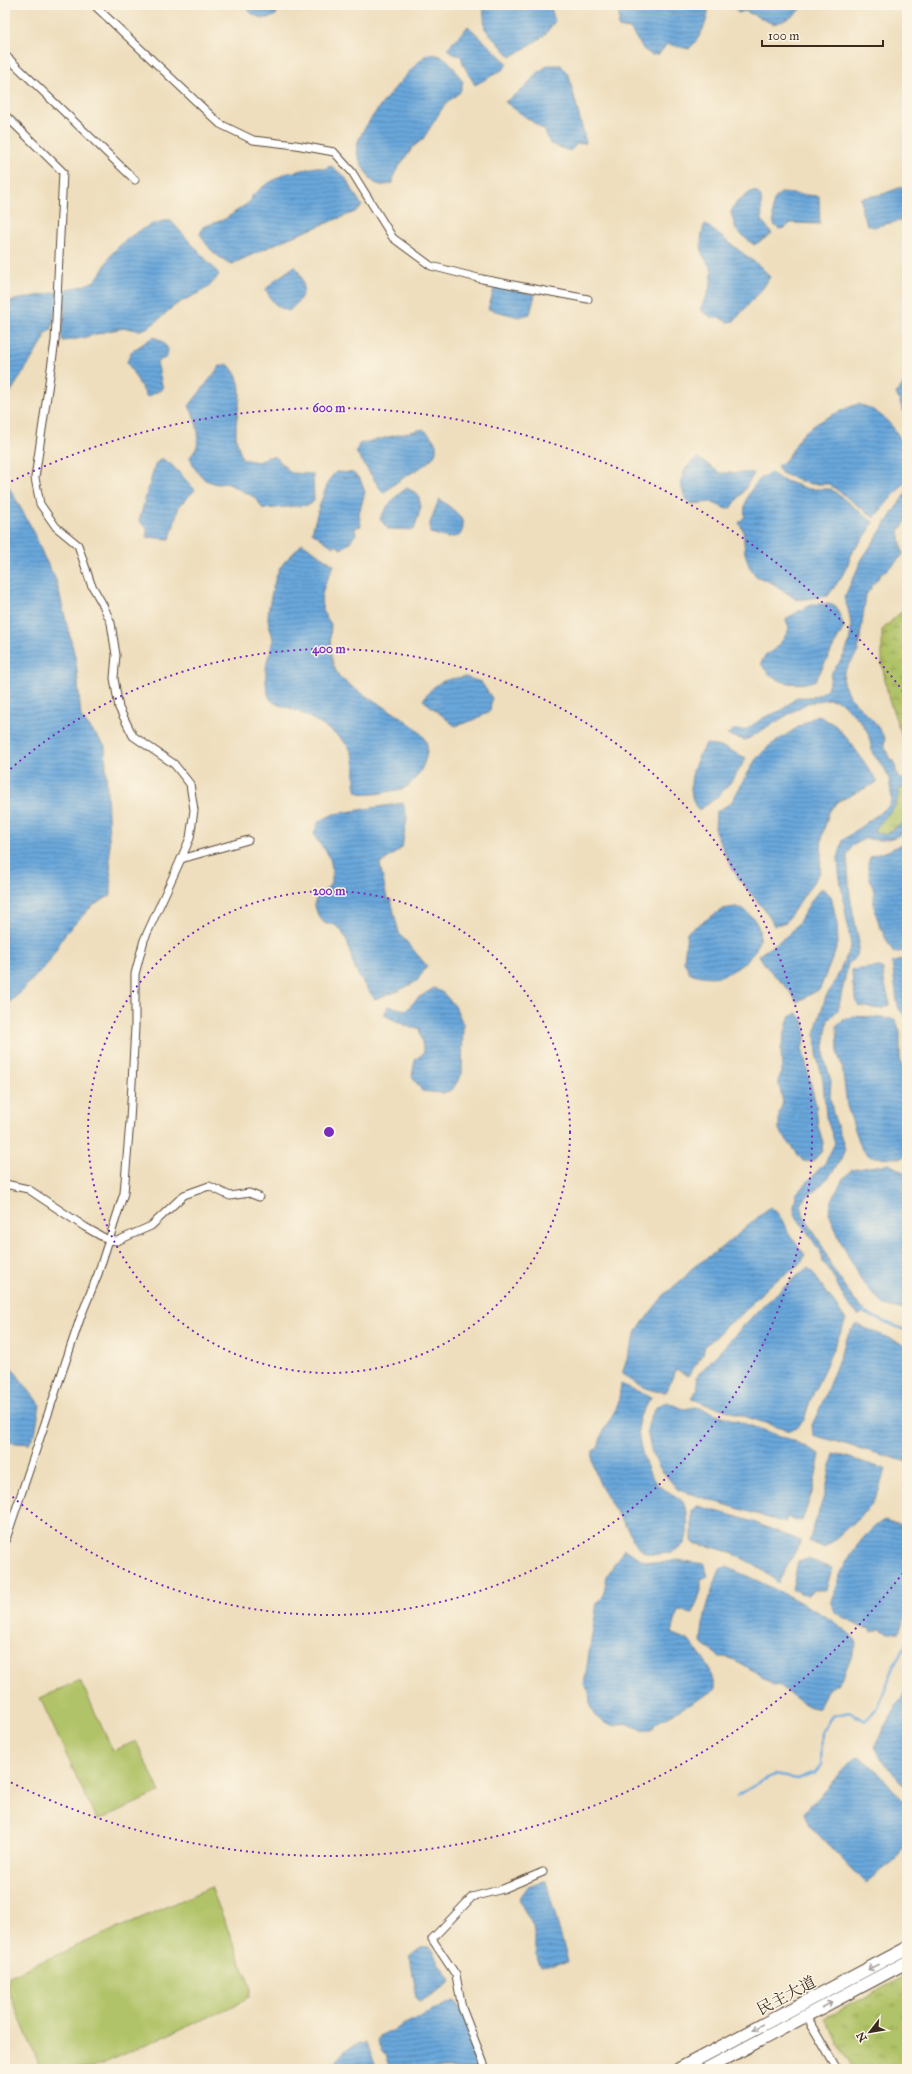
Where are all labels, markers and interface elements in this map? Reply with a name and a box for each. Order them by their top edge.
scale bar [762,22,883,48]
text: 100 m [768,29,799,43]
text: 600 m [313,401,346,415]
text: 400 m [312,642,347,657]
text: 200 m [313,884,346,898]
centre of rings [322,1125,336,1139]
one-way arrow [867,1963,879,1971]
street label: 民主大道 [754,1972,819,2019]
one-way arrow [820,2001,832,2008]
north arrow [850,2012,890,2052]
one-way arrow [752,2024,764,2032]
text: N [854,2029,870,2044]

